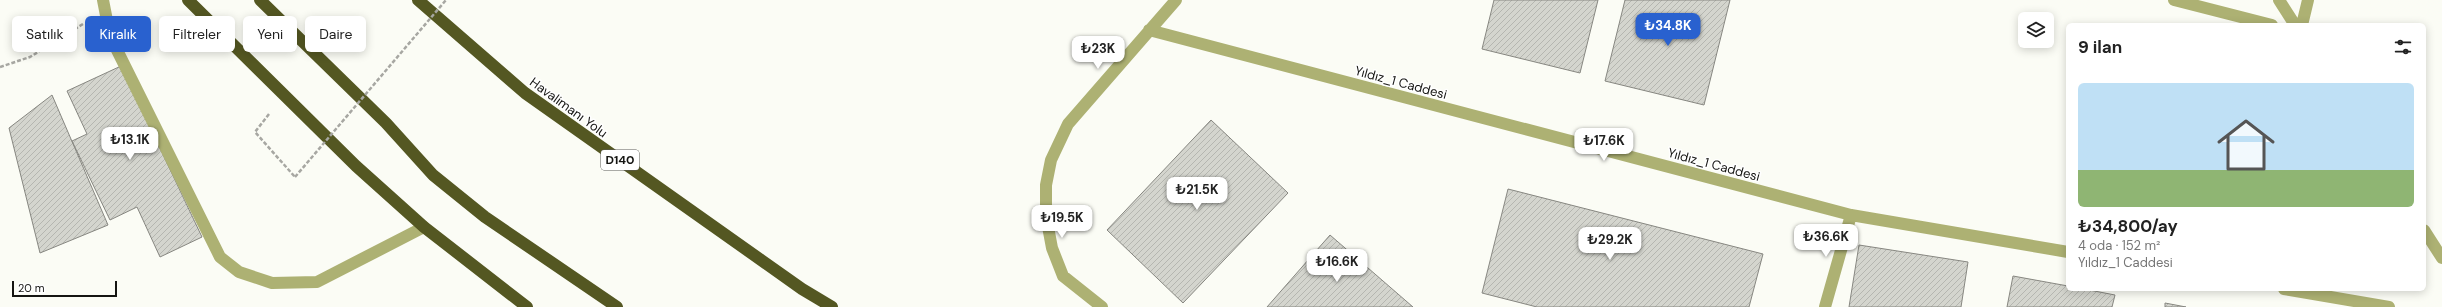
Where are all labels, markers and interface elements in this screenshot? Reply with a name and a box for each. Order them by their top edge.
map controls [2018,12,2054,48]
button: layers [2018,12,2054,48]
pin: ₺34.8K [1635,13,1701,47]
chip: Satılık [12,16,77,52]
chip: Kiralık [85,16,151,52]
chip: Filtreler [159,16,235,52]
chip: Yeni [243,16,297,52]
chip: Daire [305,16,366,52]
text: ₺34.8K [1644,17,1692,34]
pin: ₺23K [1074,36,1122,70]
text: 9 ilan [2078,36,2122,58]
icon: filters [2392,36,2414,58]
text: ₺23K [1081,40,1115,57]
street label: Yıldız_1 Caddesi [1353,62,1449,103]
street label: Havalimanı Yolu [526,73,611,141]
icon: home [2210,109,2282,181]
pin: ₺13.1K [97,127,163,161]
pin: ₺17.6K [1571,128,1637,162]
text: ₺13.1K [110,131,150,148]
text: ₺17.6K [1583,132,1625,149]
street label: Yıldız_1 Caddesi [1666,144,1762,185]
road number: D140 [601,150,639,170]
pin: ₺21.5K [1164,177,1230,211]
text: ₺21.5K [1176,181,1218,198]
pin: ₺19.5K [1029,205,1095,239]
text: ₺19.5K [1040,209,1084,226]
text: ₺34,800/ay [2078,215,2178,237]
pin: ₺36.6K [1793,224,1859,258]
pin: ₺29.2K [1577,227,1643,261]
text: ₺36.6K [1803,228,1849,245]
text: ₺29.2K [1587,231,1633,248]
text: 4 oda · 152 m² [2078,237,2160,254]
pin: ₺16.6K [1304,249,1370,283]
text: ₺16.6K [1316,253,1358,270]
text: Yıldız_1 Caddesi [2078,254,2173,271]
scale bar [12,279,117,298]
text: 20 m [18,281,44,295]

